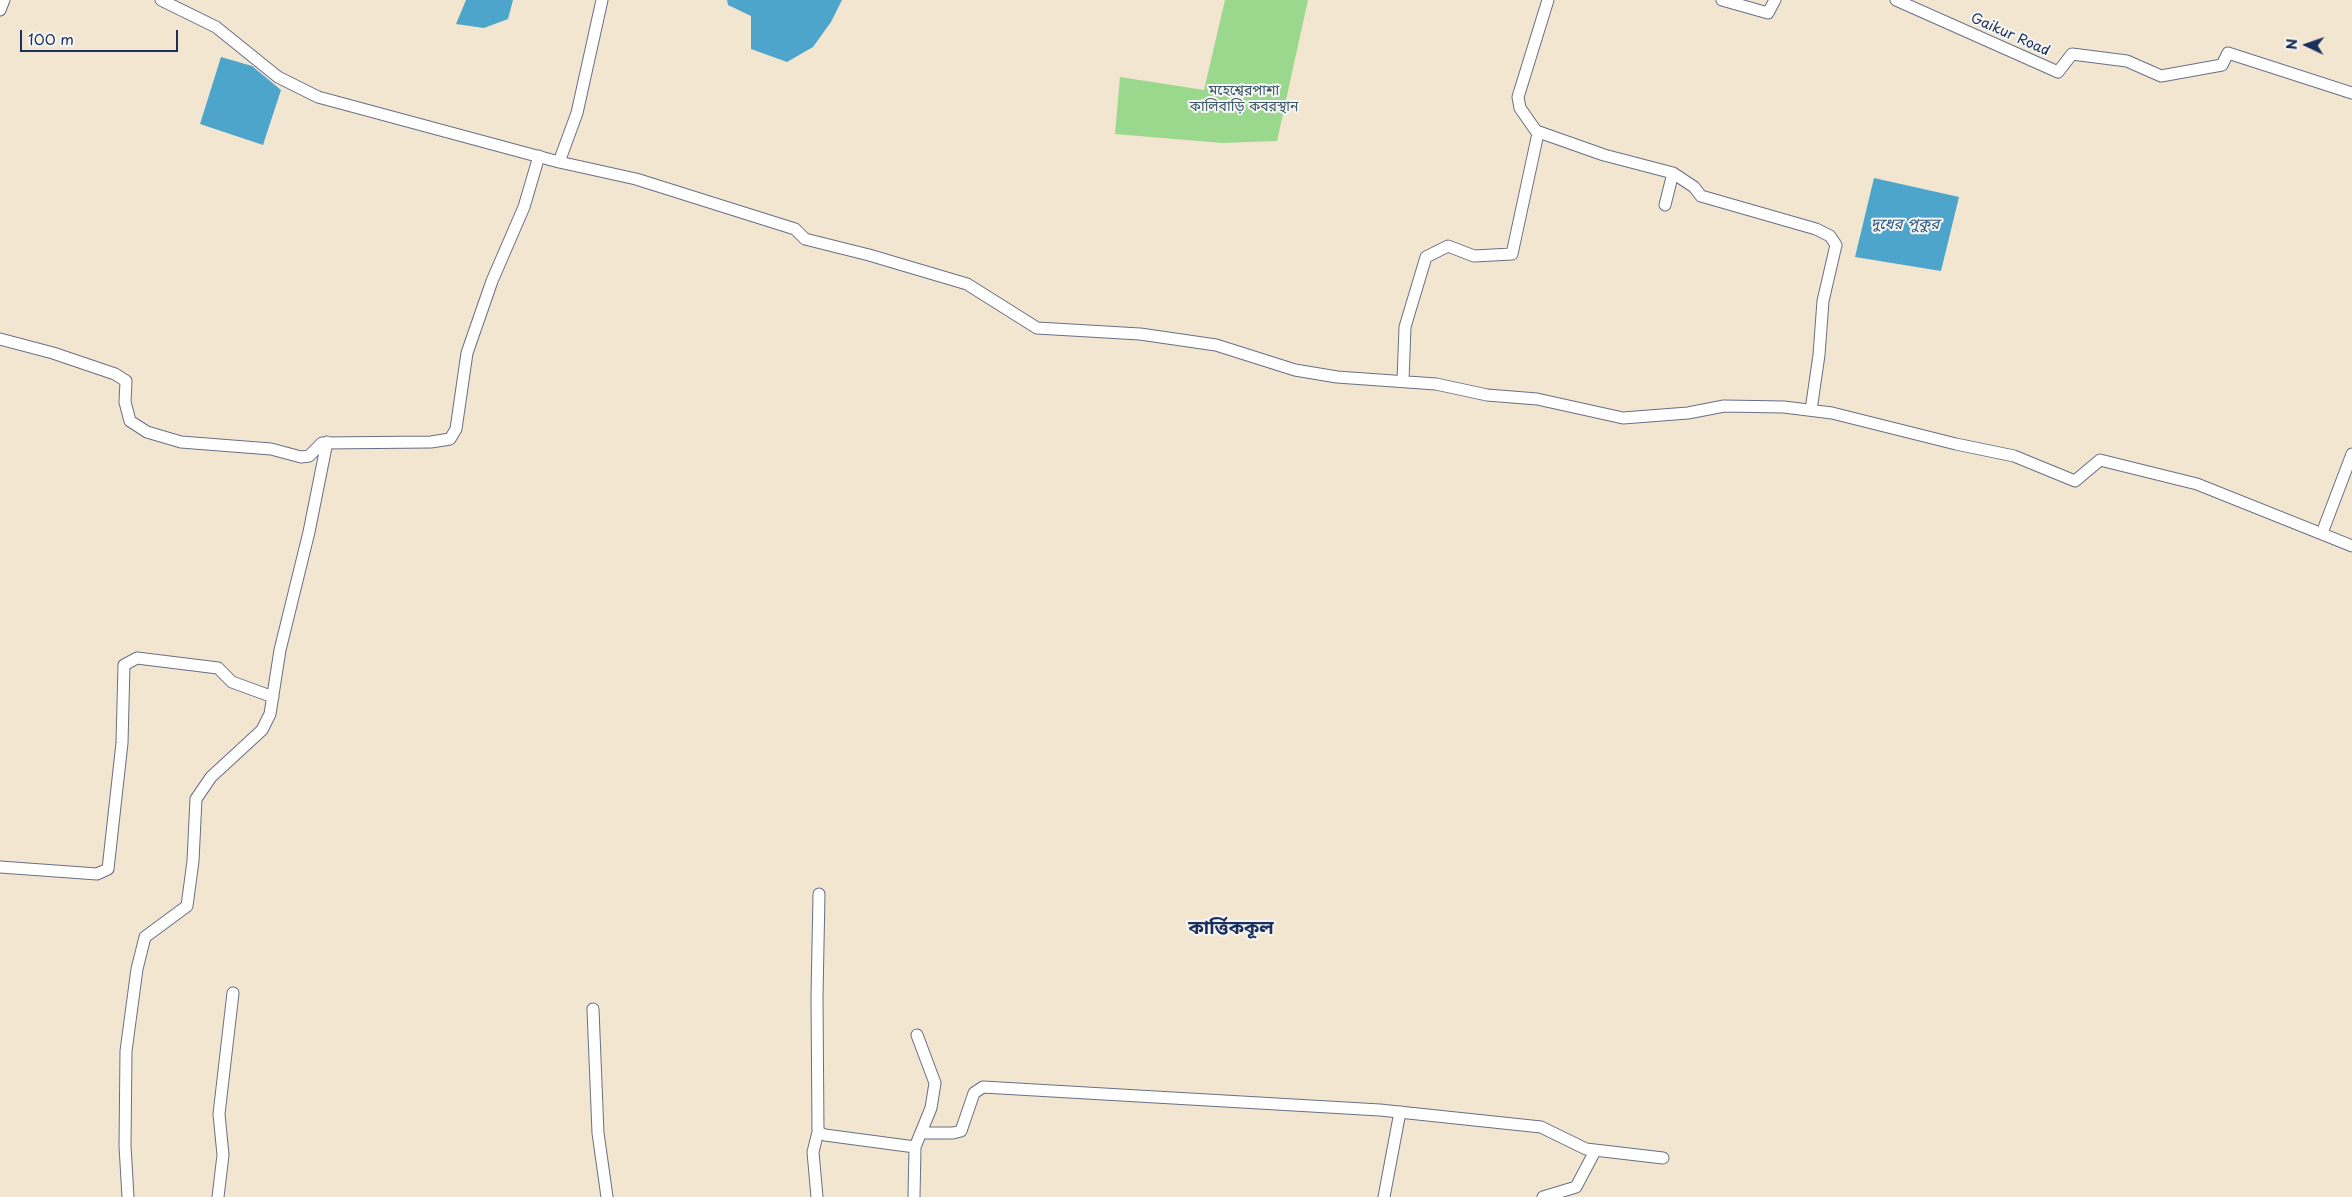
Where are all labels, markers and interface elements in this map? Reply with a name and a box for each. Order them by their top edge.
street label: Gaikur Road [1968,10,2052,60]
scale bar [22,20,180,52]
north arrow [2282,20,2332,70]
text: 100 m [28,27,74,50]
text: N [2281,38,2302,50]
park label: মহেশ্বেরপাশা কালিবাড়ি কবরস্থান [1190,83,1298,115]
water label: দুধের পুকুর [1871,216,1939,234]
district label: কার্ত্তিককূল [1188,918,1274,940]

